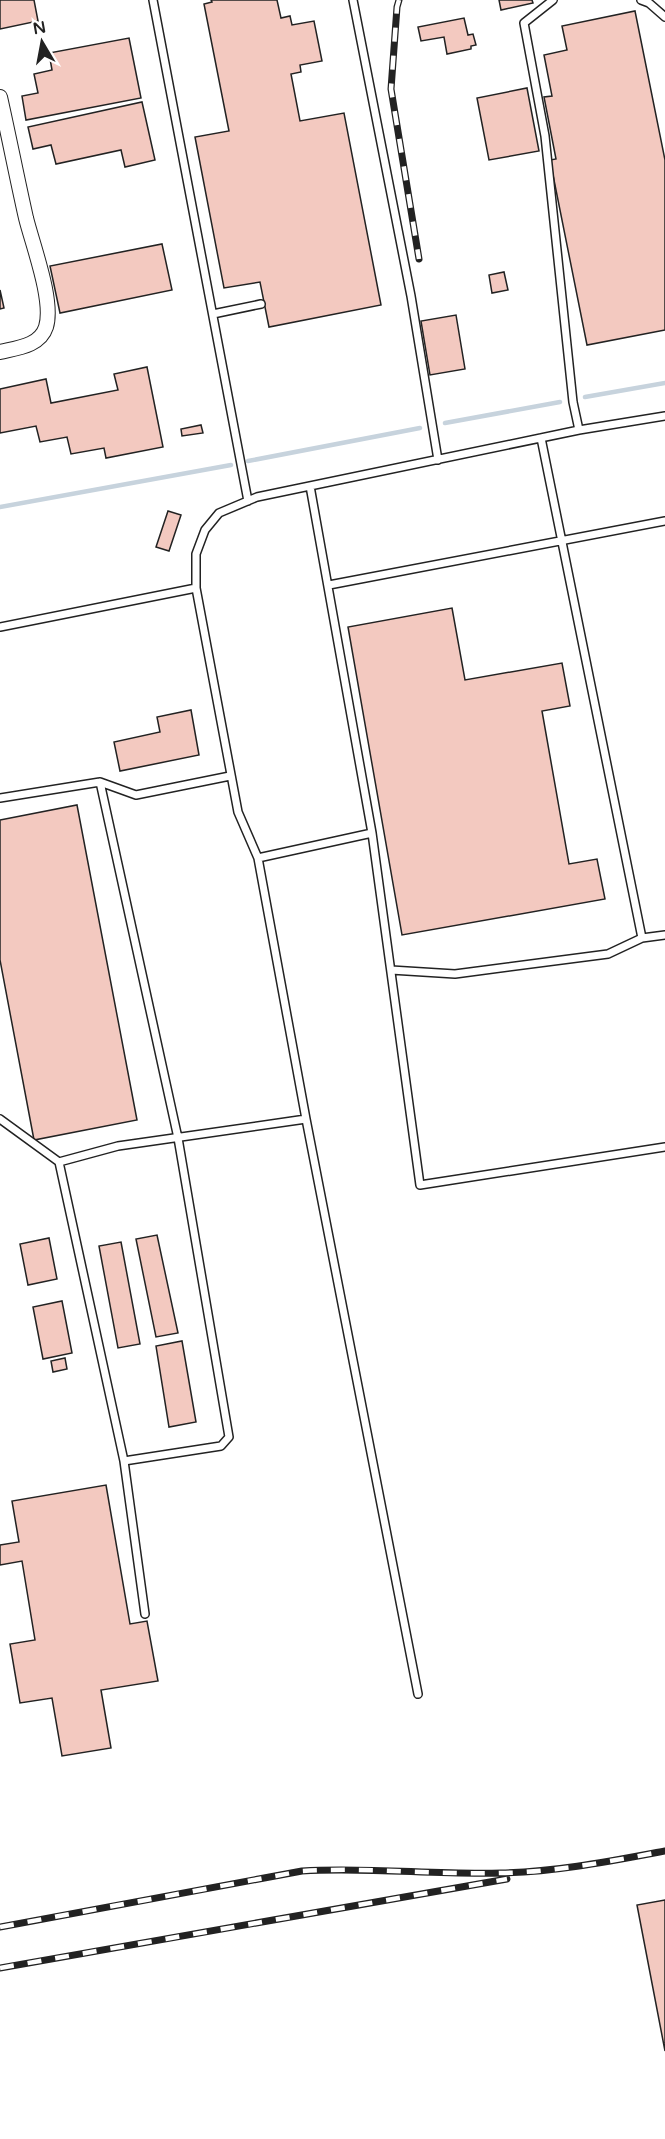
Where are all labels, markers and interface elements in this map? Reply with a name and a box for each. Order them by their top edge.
north arrow [12,12,72,72]
text: N [32,17,48,39]

